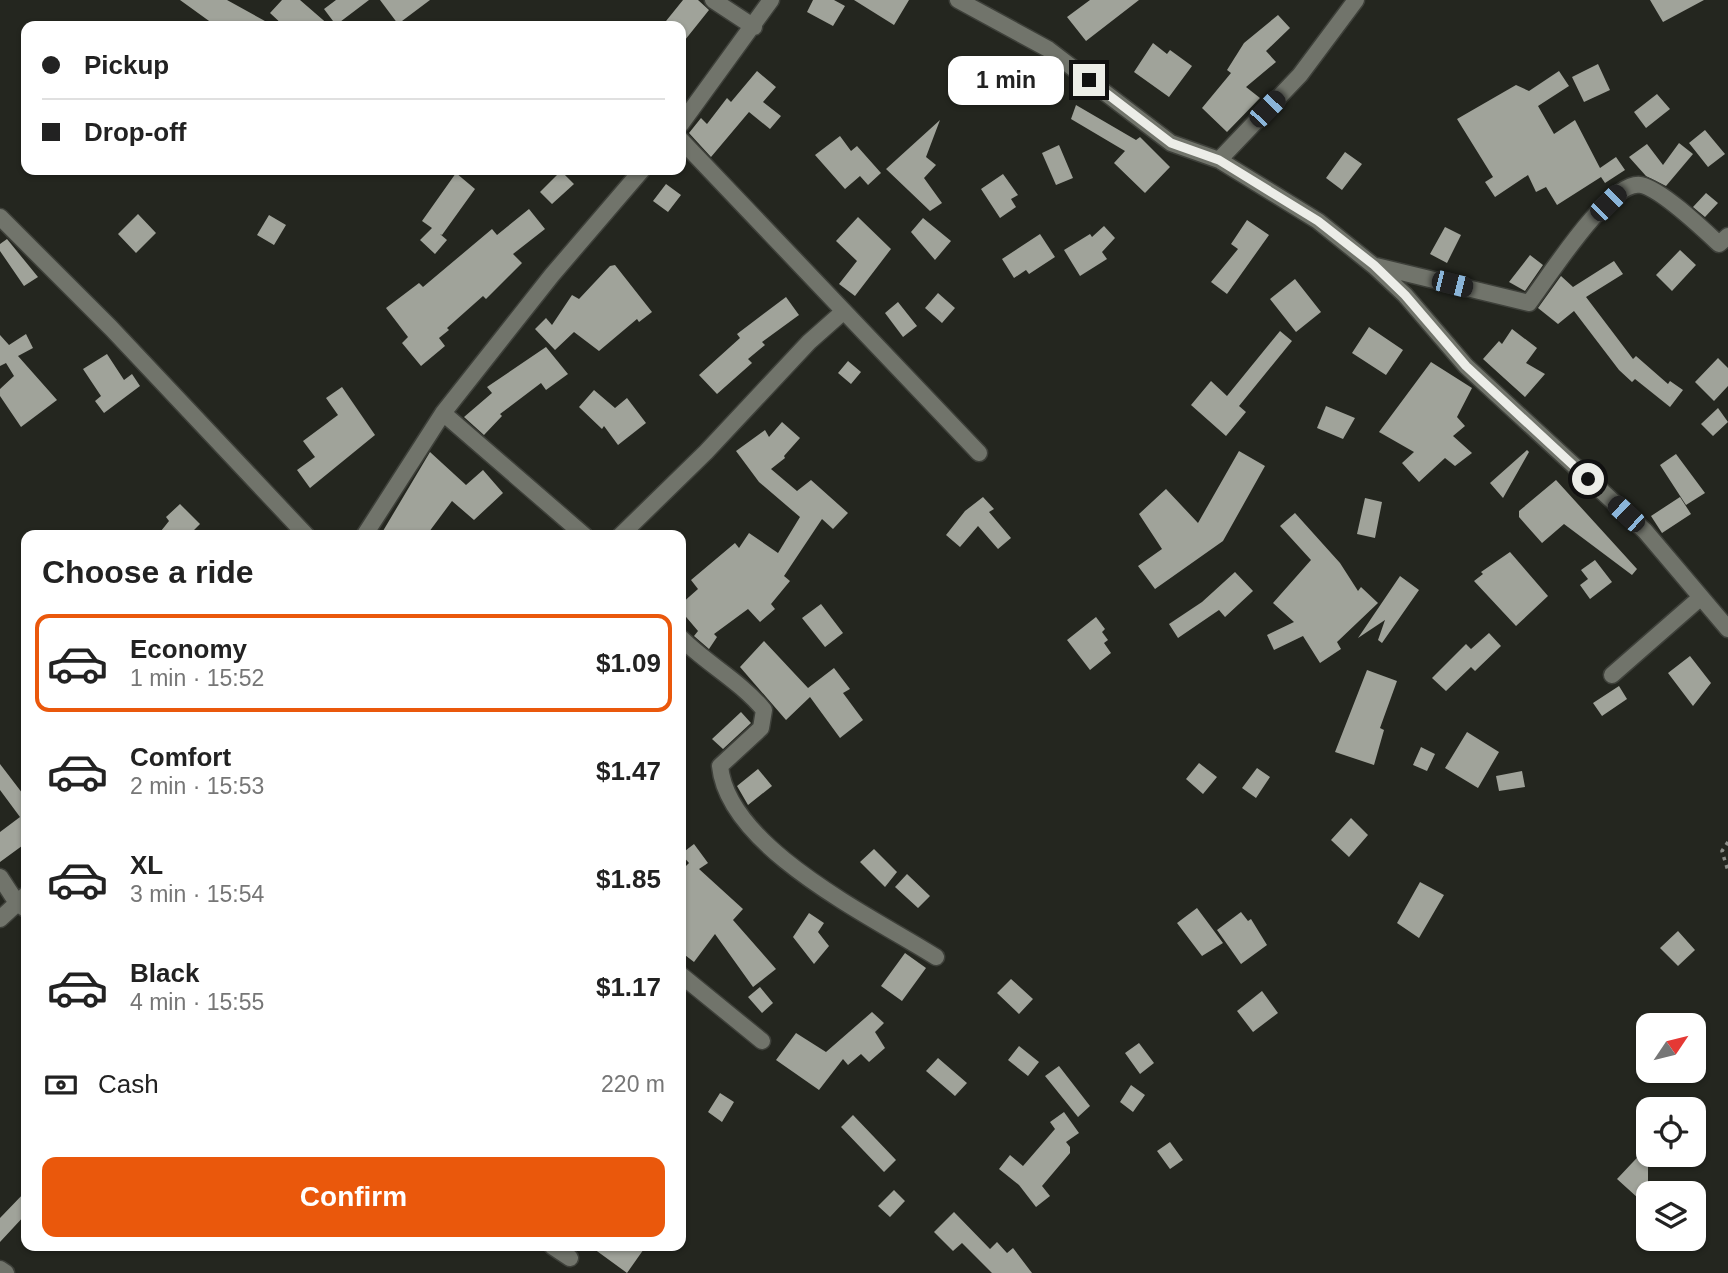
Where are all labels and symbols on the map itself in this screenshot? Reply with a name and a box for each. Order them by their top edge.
callout: 1 min [949,56,1064,104]
route end [1073,64,1105,96]
car [1245,87,1290,131]
car [1586,181,1631,225]
car [1430,269,1475,299]
route start [1572,463,1604,495]
car [1604,492,1649,536]
north arrow [1636,1013,1706,1083]

